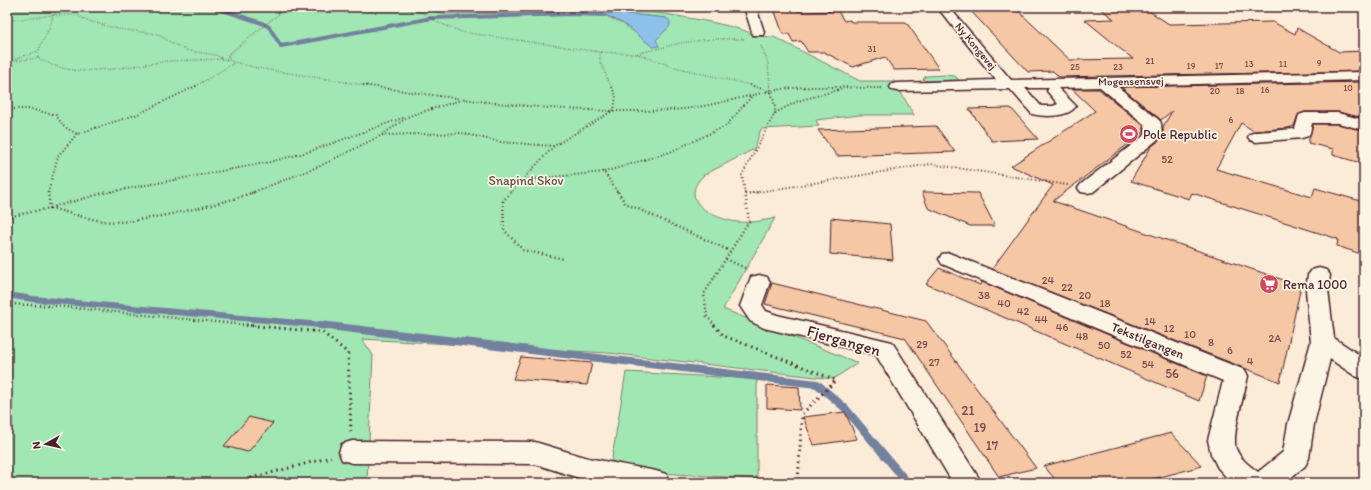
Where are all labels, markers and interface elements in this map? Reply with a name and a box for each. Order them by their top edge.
street label: Ny Kongevej [952,20,999,73]
house number: 31 [867,43,877,54]
house number: 21 [1146,55,1154,66]
house number: 9 [1317,57,1322,68]
house number: 13 [1244,58,1254,69]
house number: 11 [1279,58,1287,69]
house number: 19 [1187,60,1196,71]
house number: 17 [1215,60,1224,71]
house number: 25 [1070,61,1080,72]
house number: 23 [1113,61,1123,72]
street label: Mogensensvej [1098,74,1164,89]
house number: 10 [1343,82,1353,93]
house number: 16 [1261,84,1270,95]
house number: 20 [1210,85,1221,96]
house number: 18 [1235,85,1245,96]
house number: 6 [1229,114,1234,125]
sports icon: Pole Republic [1118,123,1140,145]
place label: Pole Republic [1143,127,1217,142]
house number: 52 [1161,153,1173,166]
park label: Snapind Skov [488,173,564,188]
supermarket icon: Rema 1000 [1258,273,1280,295]
house number: 24 [1042,274,1055,287]
place label: Rema 1000 [1283,277,1347,292]
house number: 22 [1061,281,1073,294]
house number: 38 [978,289,990,302]
house number: 20 [1079,289,1092,302]
house number: 40 [997,297,1011,310]
house number: 18 [1099,297,1111,310]
house number: 42 [1017,305,1029,318]
house number: 44 [1034,313,1048,326]
house number: 14 [1144,315,1156,328]
street label: Tekstilgangen [1109,319,1186,362]
street label: Fjergangen [805,321,883,360]
house number: 46 [1056,321,1068,334]
house number: 12 [1164,322,1175,335]
house number: 10 [1184,328,1196,341]
house number: 48 [1076,330,1088,343]
house number: 2A [1269,332,1281,345]
house number: 8 [1208,336,1214,349]
house number: 29 [916,338,928,351]
house number: 50 [1098,339,1110,352]
house number: 6 [1227,344,1233,357]
house number: 52 [1120,348,1132,361]
house number: 4 [1247,355,1254,368]
house number: 27 [928,356,940,369]
house number: 54 [1142,358,1155,371]
house number: 56 [1165,366,1179,381]
house number: 21 [962,403,974,418]
house number: 19 [974,420,987,435]
north arrow [26,424,66,464]
house number: 17 [986,438,999,453]
text: N [30,441,44,450]

